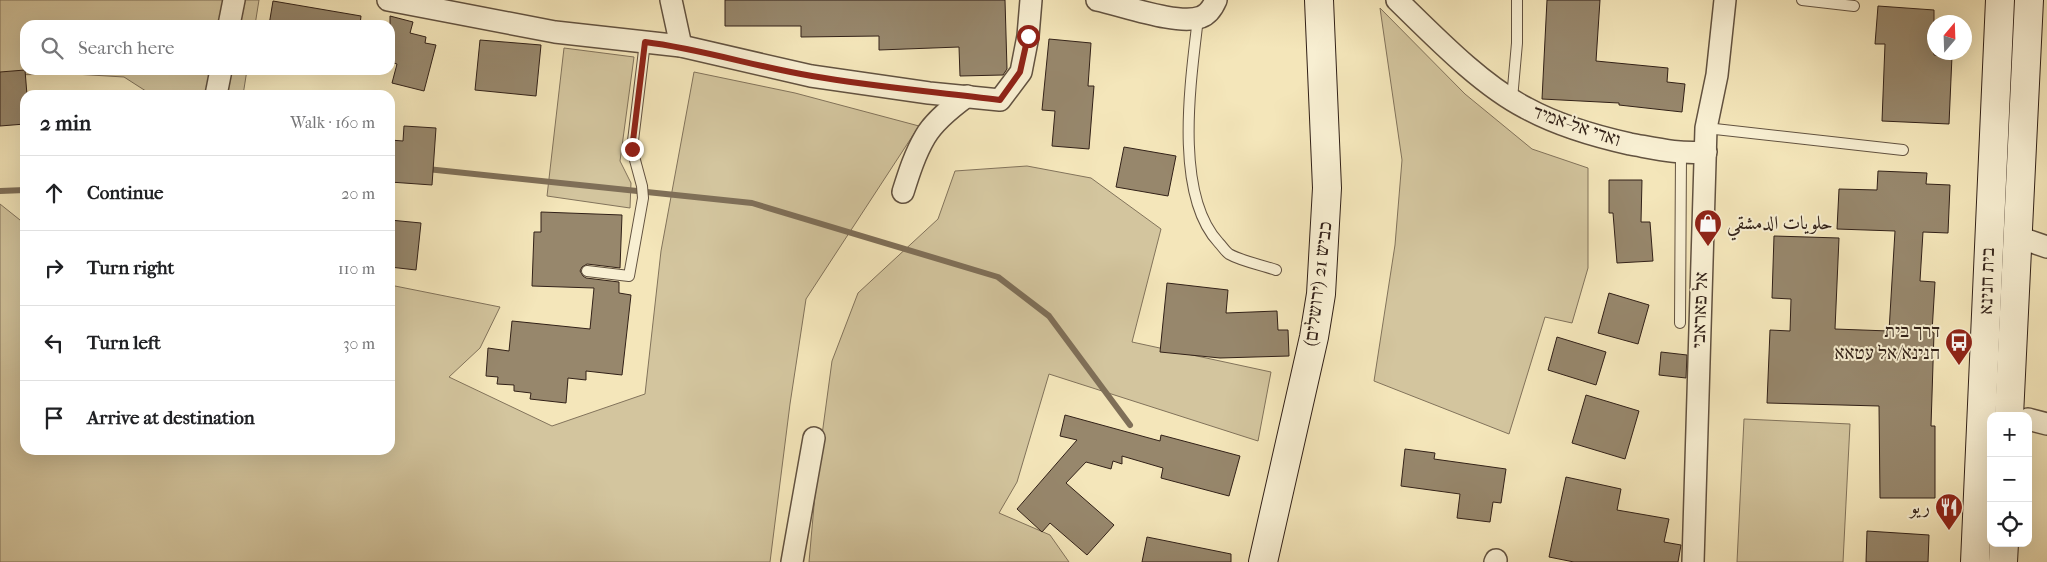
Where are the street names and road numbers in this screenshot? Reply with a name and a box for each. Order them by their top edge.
street label: ואדי אל-אמיד [1530,101,1624,151]
street label: כביש 21 (ירושלים) [1299,220,1337,348]
street label: בית חנינא [1975,247,1999,315]
street label: אל פאראבי [1688,271,1712,349]

